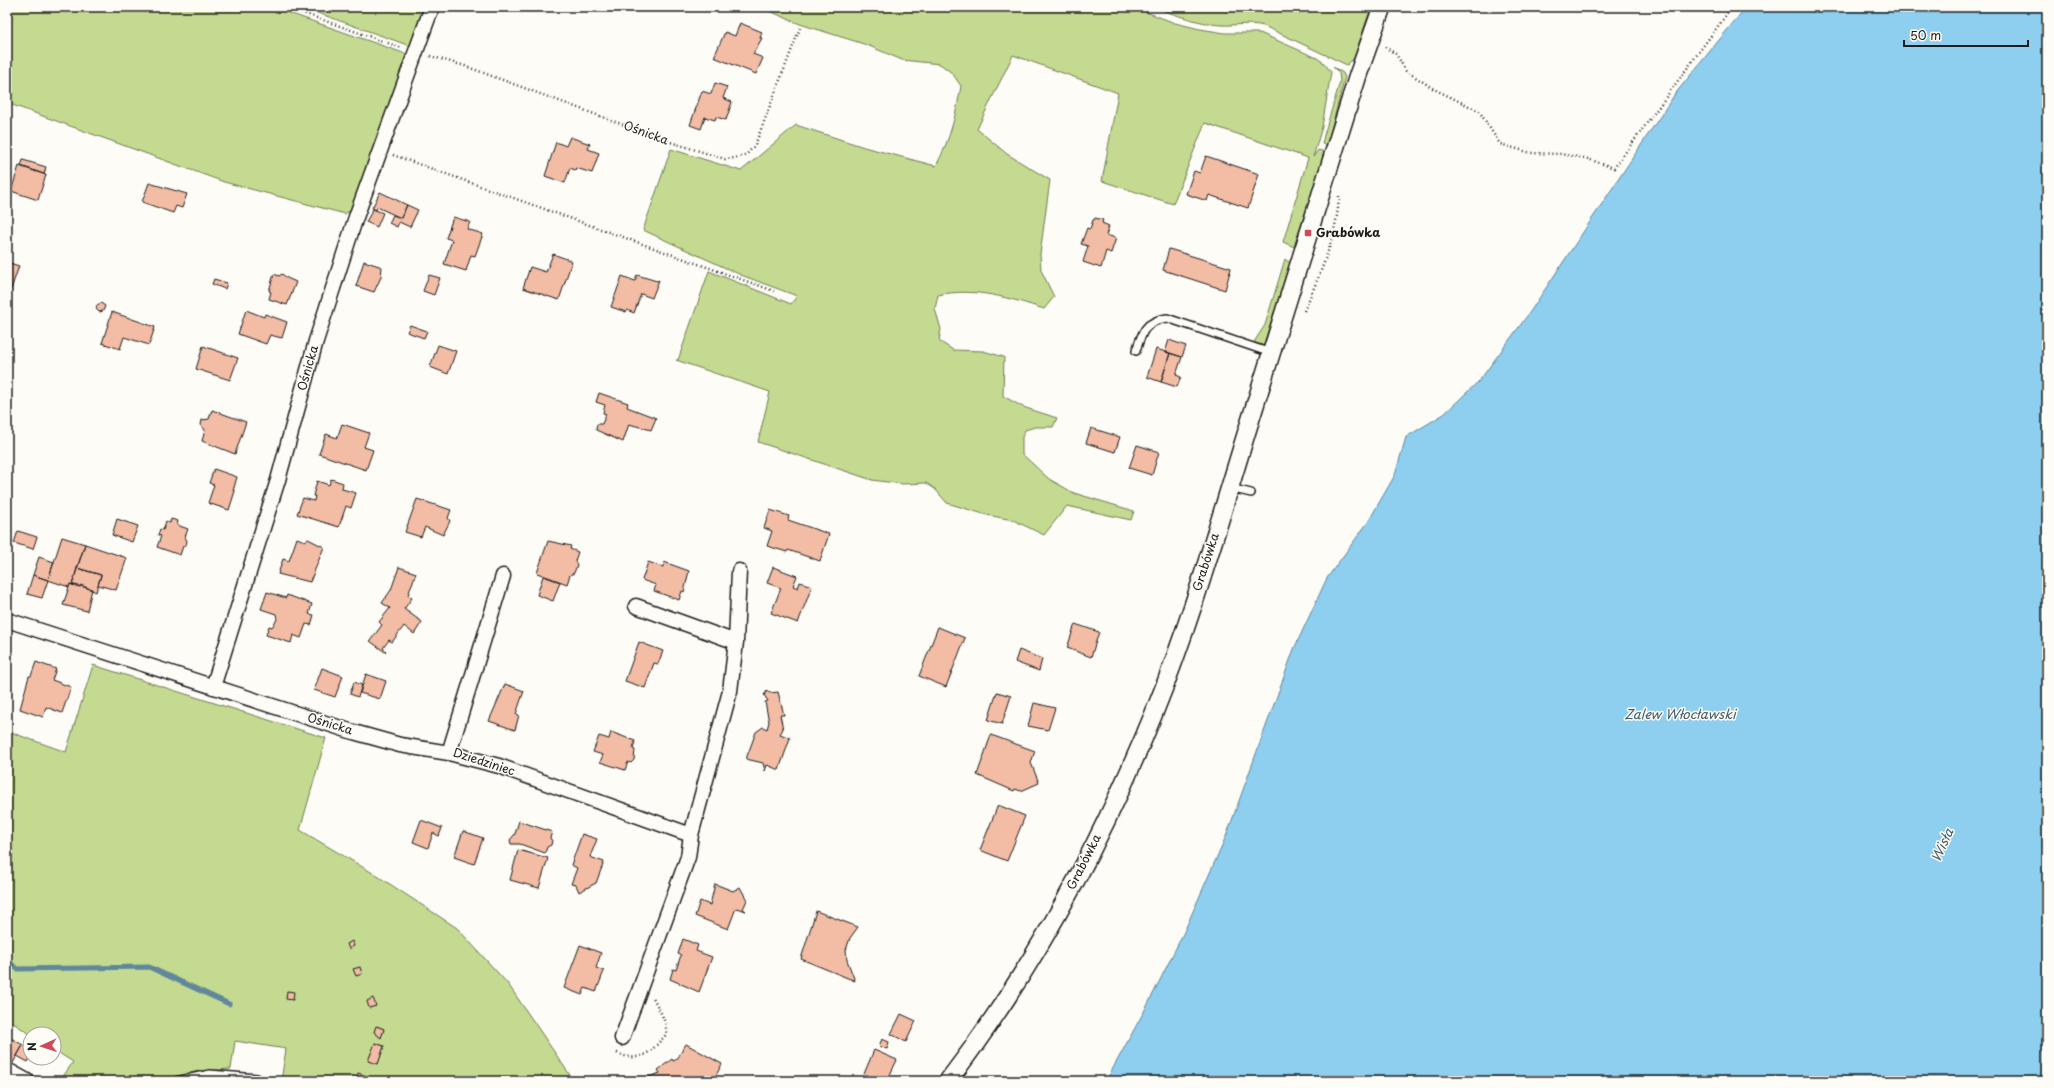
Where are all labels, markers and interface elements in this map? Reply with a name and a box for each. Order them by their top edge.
scale bar [1904,22,2028,48]
text: 50 m [1910,26,1941,44]
street label: Ośnicka [621,116,672,149]
place label: Grabówka [1316,223,1380,241]
marker: Grabówka [1303,228,1313,238]
street label: Ośnicka [292,342,322,393]
street label: Grabówka [1187,530,1223,593]
water label: Zalew Włocławski [1624,704,1738,723]
street label: Ośnicka [305,708,356,739]
street label: Dziedziniec [451,743,518,780]
water label: Wisła [1926,824,1958,865]
street label: Grabówka [1061,830,1105,893]
north arrow [22,1026,62,1066]
text: N [23,1041,40,1051]

